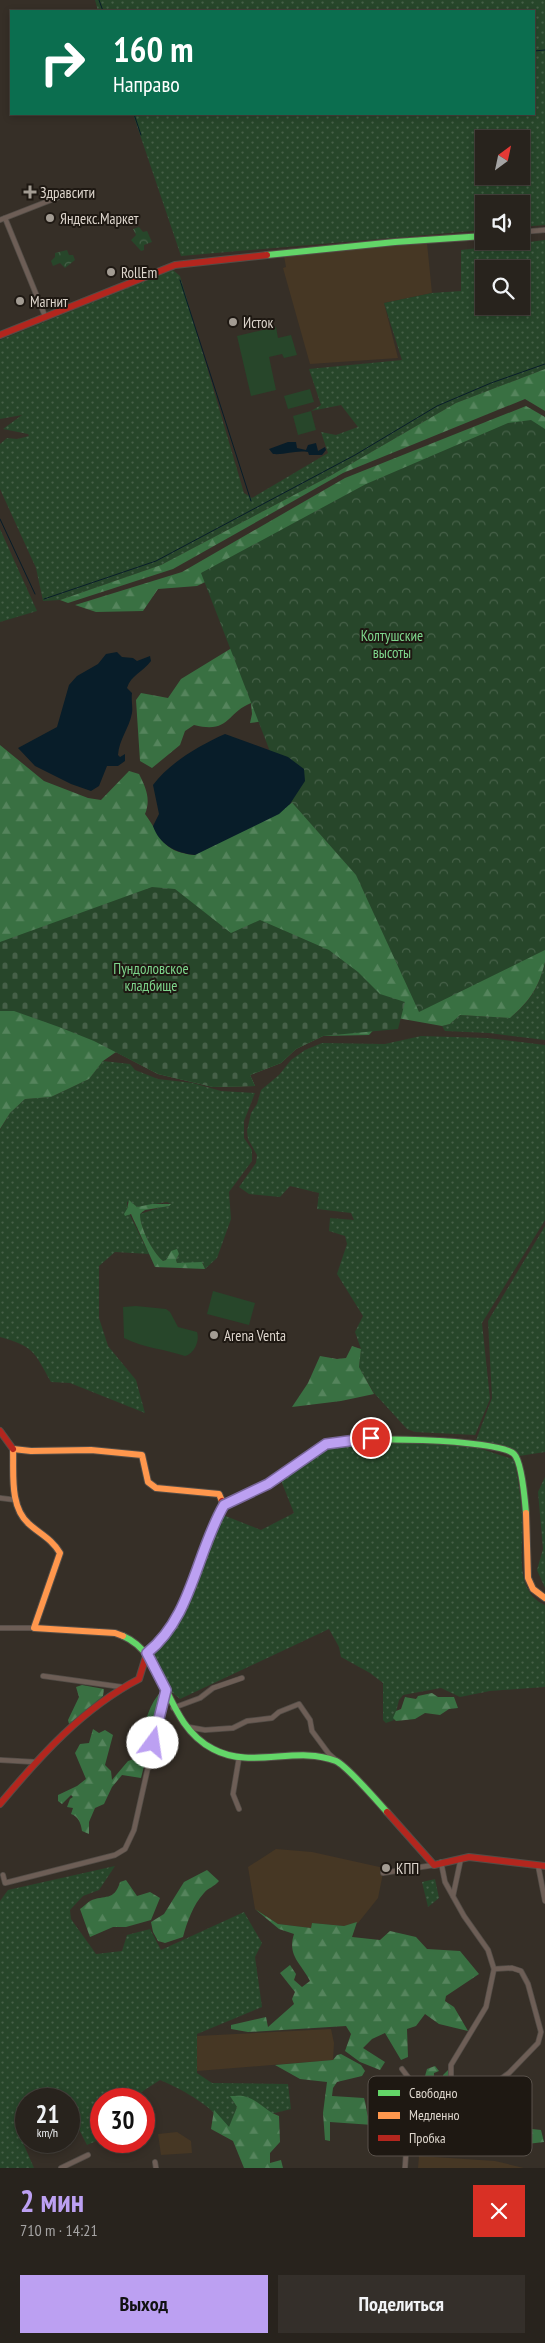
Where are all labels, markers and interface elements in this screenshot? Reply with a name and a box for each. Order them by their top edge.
text: 160 m [113,26,194,72]
icon: right [30,30,95,95]
text: Направо [113,70,180,98]
north arrow [475,130,530,185]
map controls [475,130,530,315]
place label: Здравсити [40,183,95,202]
marker: Здравсити [24,186,36,198]
button: sound [475,195,530,250]
place label: Яндекс.Маркет [60,209,139,228]
marker: Яндекс.Маркет [44,212,56,224]
button: search [475,260,530,315]
place label: RollEm [121,263,157,282]
marker: RollEm [105,266,117,278]
place label: Магнит [30,292,68,311]
marker: Магнит [14,295,26,307]
place label: Исток [243,313,273,332]
marker: Исток [227,316,239,328]
park label: Колтушские высоты [361,626,423,662]
park label: Пундоловское кладбище [113,959,189,995]
place label: Arena Venta [224,1326,286,1345]
marker: Arena Venta [208,1329,220,1341]
pin [350,1417,392,1459]
icon: arrive [357,1424,385,1452]
position arrow [126,1716,178,1768]
place label: КПП [396,1859,419,1878]
marker: КПП [380,1862,392,1874]
legend [368,2076,532,2156]
text: Свободно [409,2084,457,2102]
speed limit sign: 30 [90,2088,155,2153]
text: 21 [36,2098,59,2130]
text: Медленно [409,2106,460,2124]
text: km/h [37,2125,58,2140]
text: Пробка [409,2129,446,2147]
text: 2 мин [20,2181,84,2220]
button: close [473,2185,525,2237]
text: 710 m · 14:21 [20,2220,98,2240]
button: Выход [20,2275,268,2333]
button: Поделиться [278,2275,525,2333]

